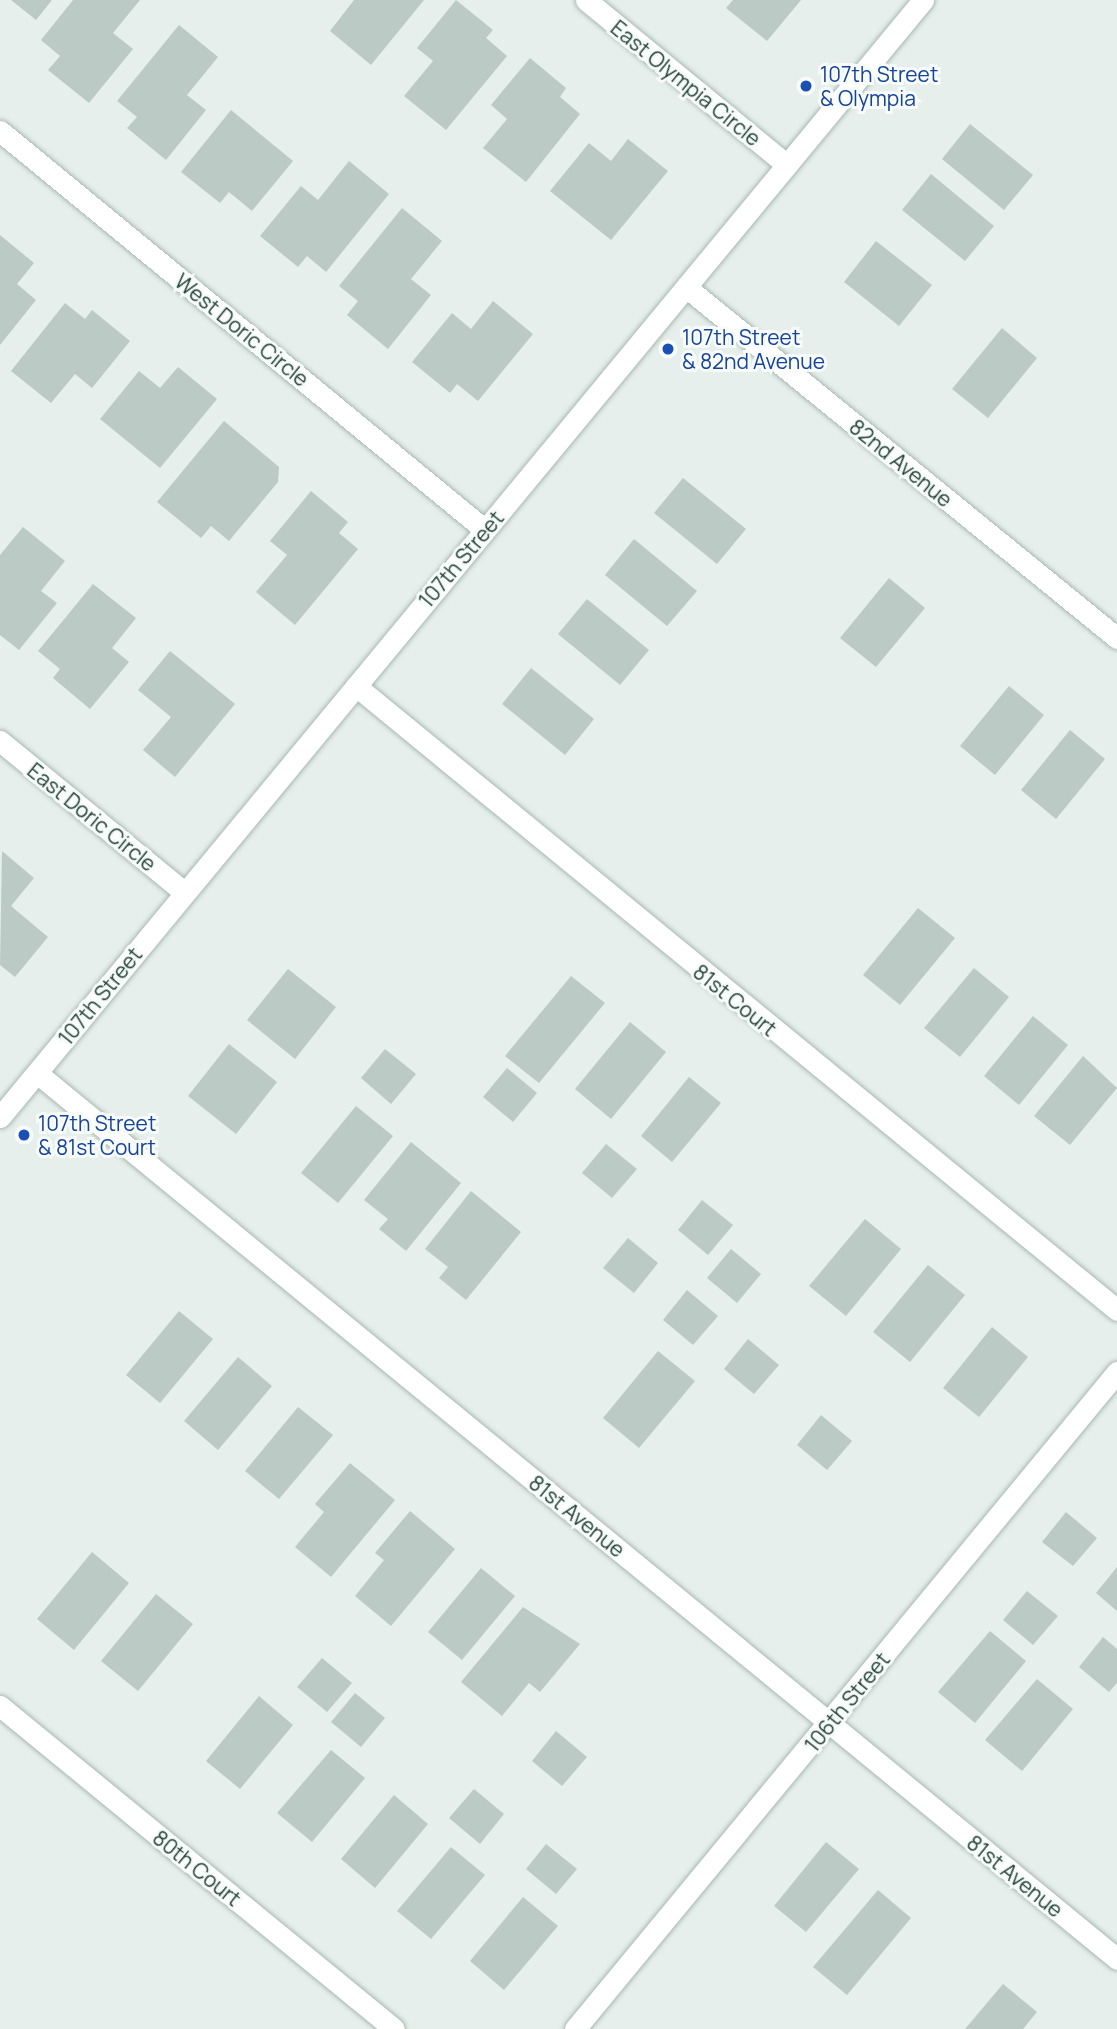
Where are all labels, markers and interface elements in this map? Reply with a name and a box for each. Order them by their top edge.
street label: East Olympia Circle [606,15,766,151]
place label: 107th Street & Olympia [820,61,938,111]
marker: 107th Street & Olympia [798,78,814,94]
street label: West Doric Circle [170,268,314,392]
place label: 107th Street & 82nd Avenue [682,324,825,374]
marker: 107th Street & 82nd Avenue [660,341,676,357]
street label: 82nd Avenue [844,414,958,512]
street label: 107th Street [413,506,509,612]
street label: East Doric Circle [23,758,161,876]
street label: 107th Street [53,942,147,1050]
street label: 81st Court [688,959,782,1041]
place label: 107th Street & 81st Court [38,1110,156,1160]
marker: 107th Street & 81st Court [16,1127,32,1143]
street label: 81st Avenue [524,1470,630,1562]
street label: 106th Street [799,1647,895,1757]
street label: 80th Court [148,1825,246,1911]
street label: 81st Avenue [962,1830,1068,1922]

